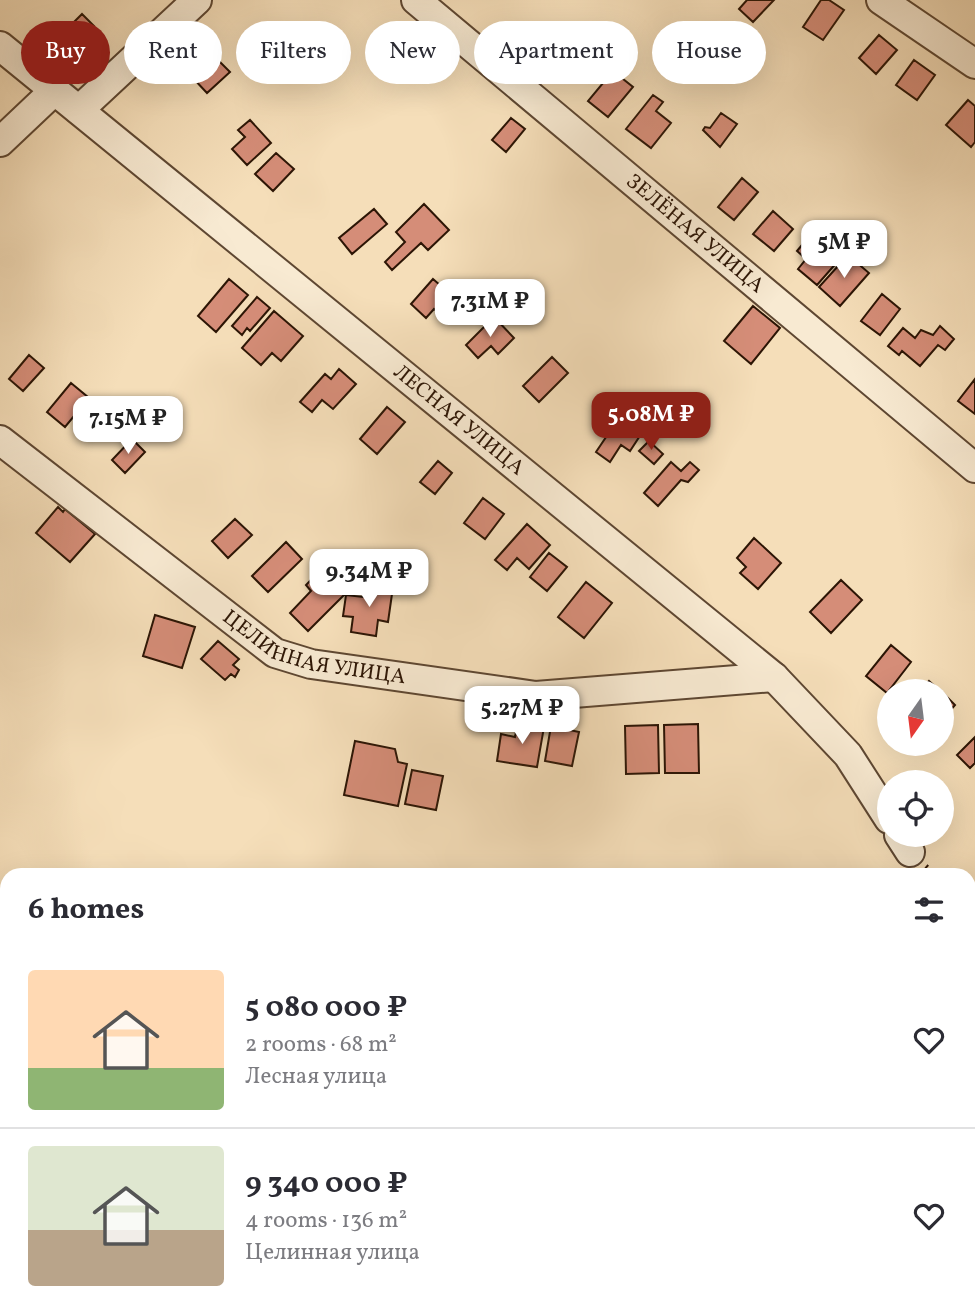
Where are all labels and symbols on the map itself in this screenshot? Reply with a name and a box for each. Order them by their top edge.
street label: ЗЕЛЁНАЯ УЛИЦА [620,167,771,300]
pin: 5M ₽ [803,220,885,280]
pin: 7.31M ₽ [425,280,555,339]
street label: ЛЕСНАЯ УЛИЦА [387,358,531,482]
pin: 5.08M ₽ [586,392,716,452]
pin: 7.15M ₽ [63,396,193,456]
pin: 9.34M ₽ [304,550,434,609]
street label: ЦЕЛИННАЯ УЛИЦА [216,603,408,692]
north arrow [877,679,954,756]
pin: 5.27M ₽ [457,686,587,746]

